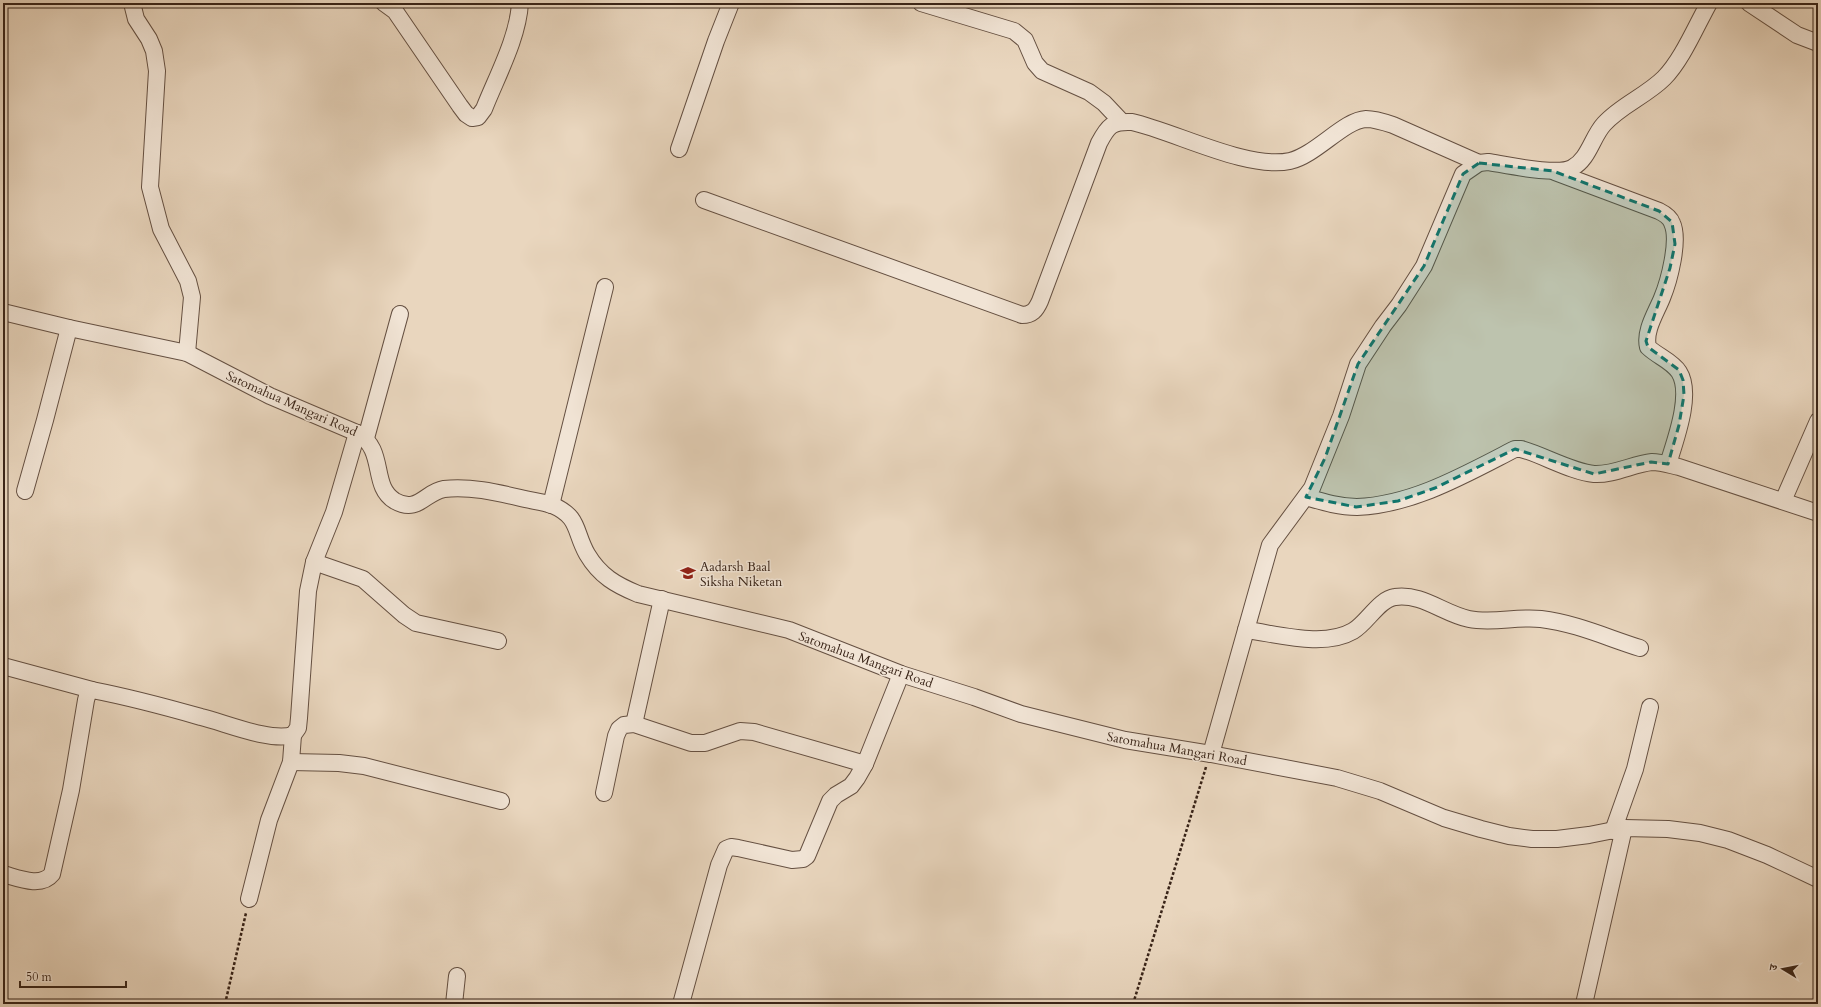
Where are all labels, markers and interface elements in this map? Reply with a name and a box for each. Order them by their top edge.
street label: Satomahua Mangari Road [223,367,360,441]
place label: Aadarsh Baal Siksha Niketan [700,558,783,591]
school or university icon: Aadarsh Baal Siksha Niketan [679,564,697,582]
street label: Satomahua Mangari Road [796,627,935,693]
street label: Satomahua Mangari Road [1105,728,1248,770]
north arrow [1763,949,1803,989]
text: उ [1766,962,1782,972]
scale bar [20,963,126,989]
text: 50 m [26,969,53,985]

